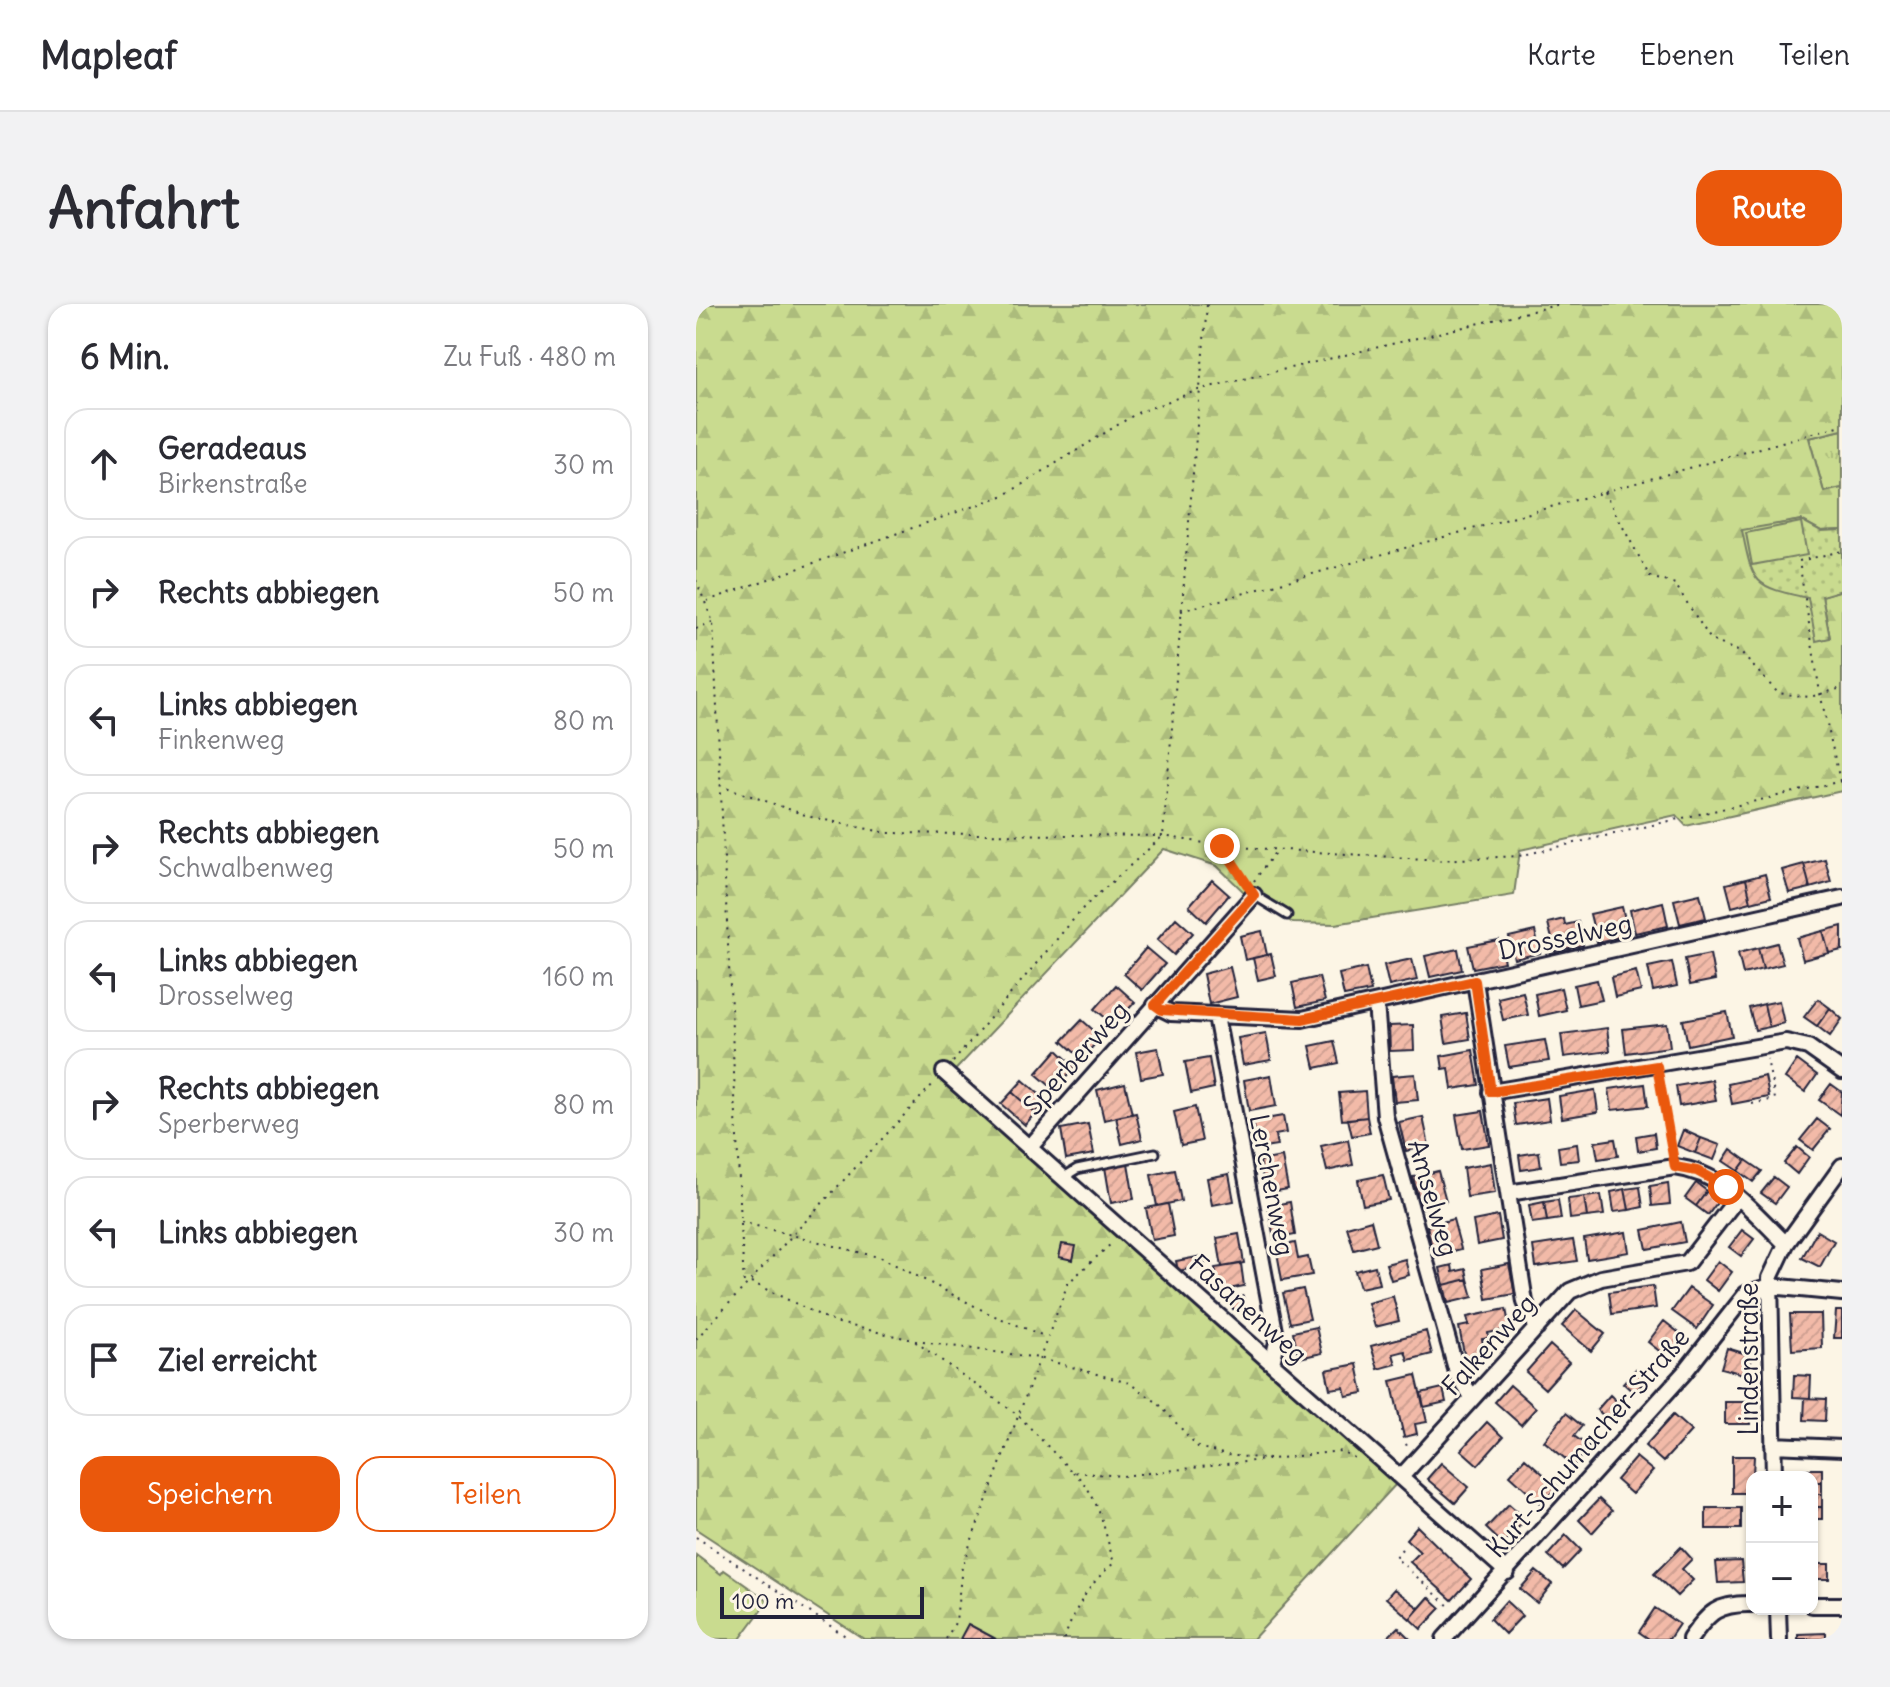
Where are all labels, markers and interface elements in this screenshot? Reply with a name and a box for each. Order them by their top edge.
text: Mapleaf [40,32,177,79]
text: Karte [1527,37,1596,73]
text: Ebenen [1640,37,1734,73]
text: Teilen [1778,37,1850,73]
button: Route [1696,170,1842,246]
text: Anfahrt [48,173,240,243]
text: 6 Min. [80,335,170,378]
text: Zu Fuß · 480 m [443,340,616,373]
text: Geradeaus [158,429,307,467]
icon: ahead [82,442,126,486]
text: 30 m [553,448,614,481]
text: Birkenstraße [158,467,308,500]
icon: right [82,570,126,614]
text: Rechts abbiegen [158,573,379,611]
text: 50 m [553,576,614,609]
text: Links abbiegen [158,685,358,723]
icon: left [82,698,126,742]
text: 80 m [553,704,614,737]
text: Finkenweg [158,723,285,756]
text: Rechts abbiegen [158,813,379,851]
icon: right [82,826,126,870]
route end [1204,828,1240,864]
text: 50 m [553,832,614,865]
text: Schwalbenweg [158,851,334,884]
street label: Drosselweg [1495,906,1635,967]
text: Links abbiegen [158,941,358,979]
icon: left [82,954,126,998]
text: 160 m [543,960,614,993]
text: Drosselweg [158,979,294,1012]
street label: Sperberweg [1016,994,1135,1121]
text: Rechts abbiegen [158,1069,379,1107]
icon: right [82,1082,126,1126]
text: 80 m [553,1088,614,1121]
text: Sperberweg [158,1107,300,1140]
street label: Lerchenweg [1243,1111,1302,1259]
street label: Amselweg [1401,1136,1466,1260]
route start [1708,1169,1744,1205]
icon: left [82,1210,126,1254]
text: Links abbiegen [158,1213,358,1251]
text: 30 m [553,1216,614,1249]
street label: Fasanenweg [1182,1247,1314,1370]
street label: Lindenstraße [1732,1282,1765,1436]
street label: Falkenweg [1435,1287,1543,1402]
street label: Kurt-Schumacher-Straße [1479,1321,1696,1564]
icon: arrive [82,1338,126,1382]
text: Ziel erreicht [158,1341,317,1379]
button: Speichern [80,1456,340,1532]
button: Teilen [356,1456,616,1532]
map controls [1746,1471,1818,1615]
button: + [1746,1471,1818,1543]
button: − [1746,1543,1818,1615]
scale bar [720,1583,924,1619]
text: 100 m [732,1587,794,1615]

